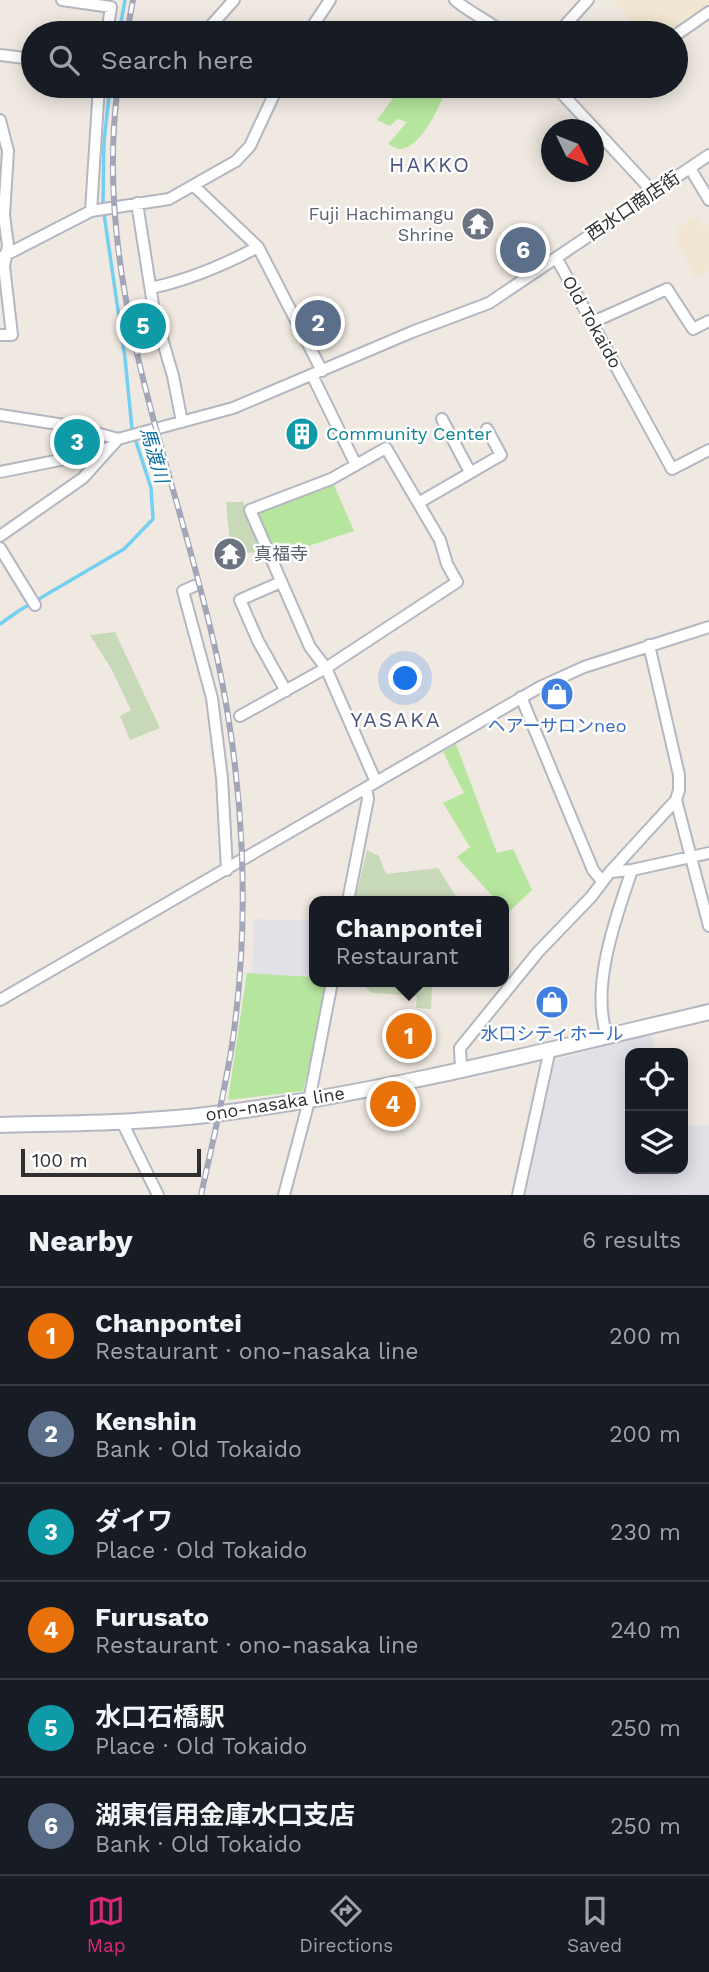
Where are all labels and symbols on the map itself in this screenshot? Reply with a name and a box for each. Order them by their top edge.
north arrow [541,119,604,182]
district label: HAKKO [389,152,471,177]
street label: 西水口商店街 [582,167,683,244]
place label: Fuji Hachimangu Shrine [308,203,454,245]
temple icon: Fuji Hachimangu Shrine [459,205,497,243]
pin: 6 [500,224,546,276]
street label: Old Tokaido [558,272,627,372]
pin: 2 [295,297,341,349]
pin: 5 [120,300,166,352]
building icon: Community Center [283,415,321,453]
pin: 3 [54,416,100,468]
place label: Community Center [326,423,492,444]
water label: 馬渡川 [136,425,174,488]
temple icon: 真福寺 [211,535,249,573]
place label: 真福寺 [254,543,308,564]
your location [388,661,422,695]
shop icon: ヘアーサロンneo [538,675,576,713]
district label: YASAKA [350,707,442,732]
place label: ヘアーサロンneo [488,715,626,736]
shop icon: 水口シティホール [533,983,571,1021]
pin: 1 [386,1010,432,1062]
place label: 水口シティホール [481,1023,623,1044]
pin: 4 [370,1078,416,1130]
street label: ono-nasaka line [204,1082,346,1125]
scale bar [21,1146,201,1178]

